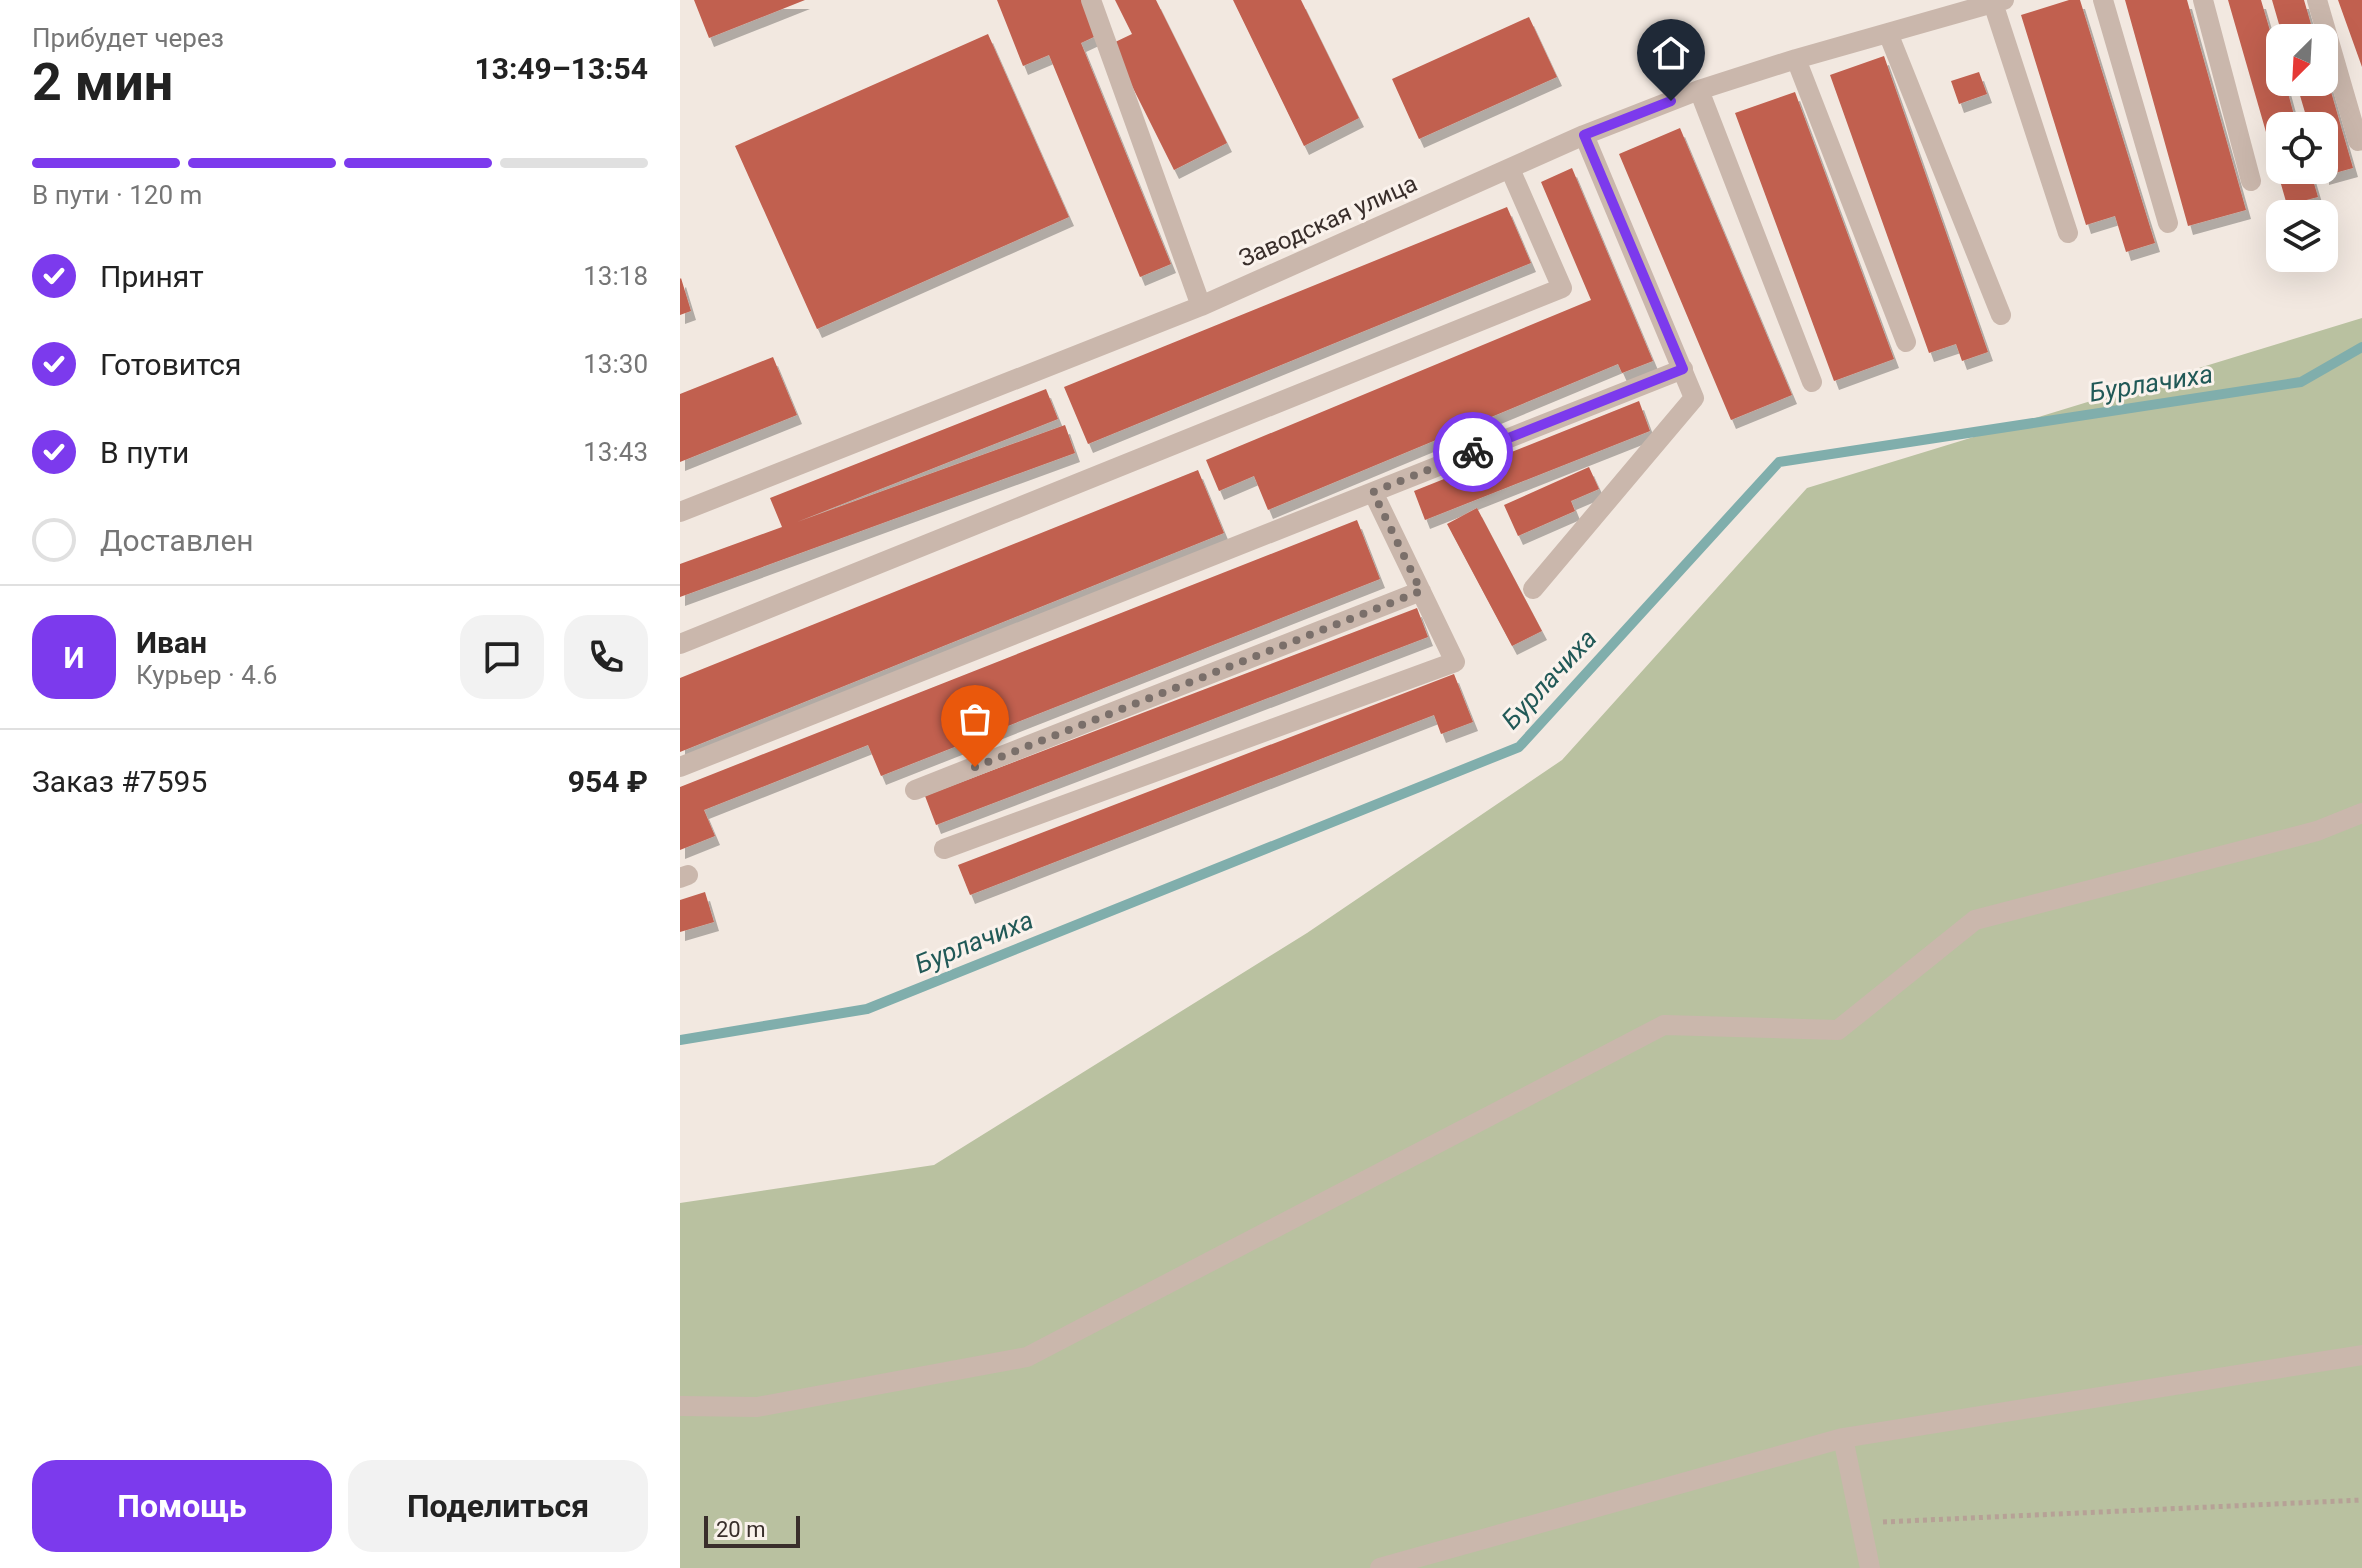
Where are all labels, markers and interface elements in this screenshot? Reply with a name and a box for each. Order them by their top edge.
pin [1637,19,1705,101]
text: Прибудет через [32,23,224,53]
north arrow [2266,24,2338,96]
map controls [2266,24,2338,272]
icon: home [1649,31,1693,75]
text: 13:49–13:54 [474,51,648,86]
text: 2 мин [32,52,173,113]
button: locate [2266,112,2338,184]
street label: Заводская улица [1235,169,1421,273]
text: В пути · 120 m [32,180,202,210]
button: layers [2266,200,2338,272]
icon: check [32,254,76,298]
text: Принят [100,259,204,294]
text: 13:18 [583,261,648,291]
icon: check [32,342,76,386]
text: Готовится [100,347,242,382]
text: 13:30 [583,349,648,379]
water label: Бурлачиха [2087,358,2215,408]
courier [1433,412,1513,492]
icon: check [32,430,76,474]
icon: bike [1451,430,1495,474]
text: В пути [100,435,189,470]
text: 13:43 [583,437,648,467]
text: Доставлен [100,523,254,558]
button: chat [460,615,544,699]
button: phone [564,615,648,699]
water label: Бурлачиха [1495,623,1603,735]
text: Иван [136,625,207,660]
text: И [64,640,85,675]
text: Курьер · 4.6 [136,660,277,690]
pin [941,685,1009,767]
icon: bag [953,697,997,741]
text: Заказ #7595 [32,764,207,799]
text: 954 ₽ [568,764,648,799]
water label: Бурлачиха [911,905,1037,979]
button: Помощь [32,1460,332,1552]
button: Поделиться [348,1460,648,1552]
scale bar [704,1512,800,1548]
text: 20 m [716,1517,765,1542]

